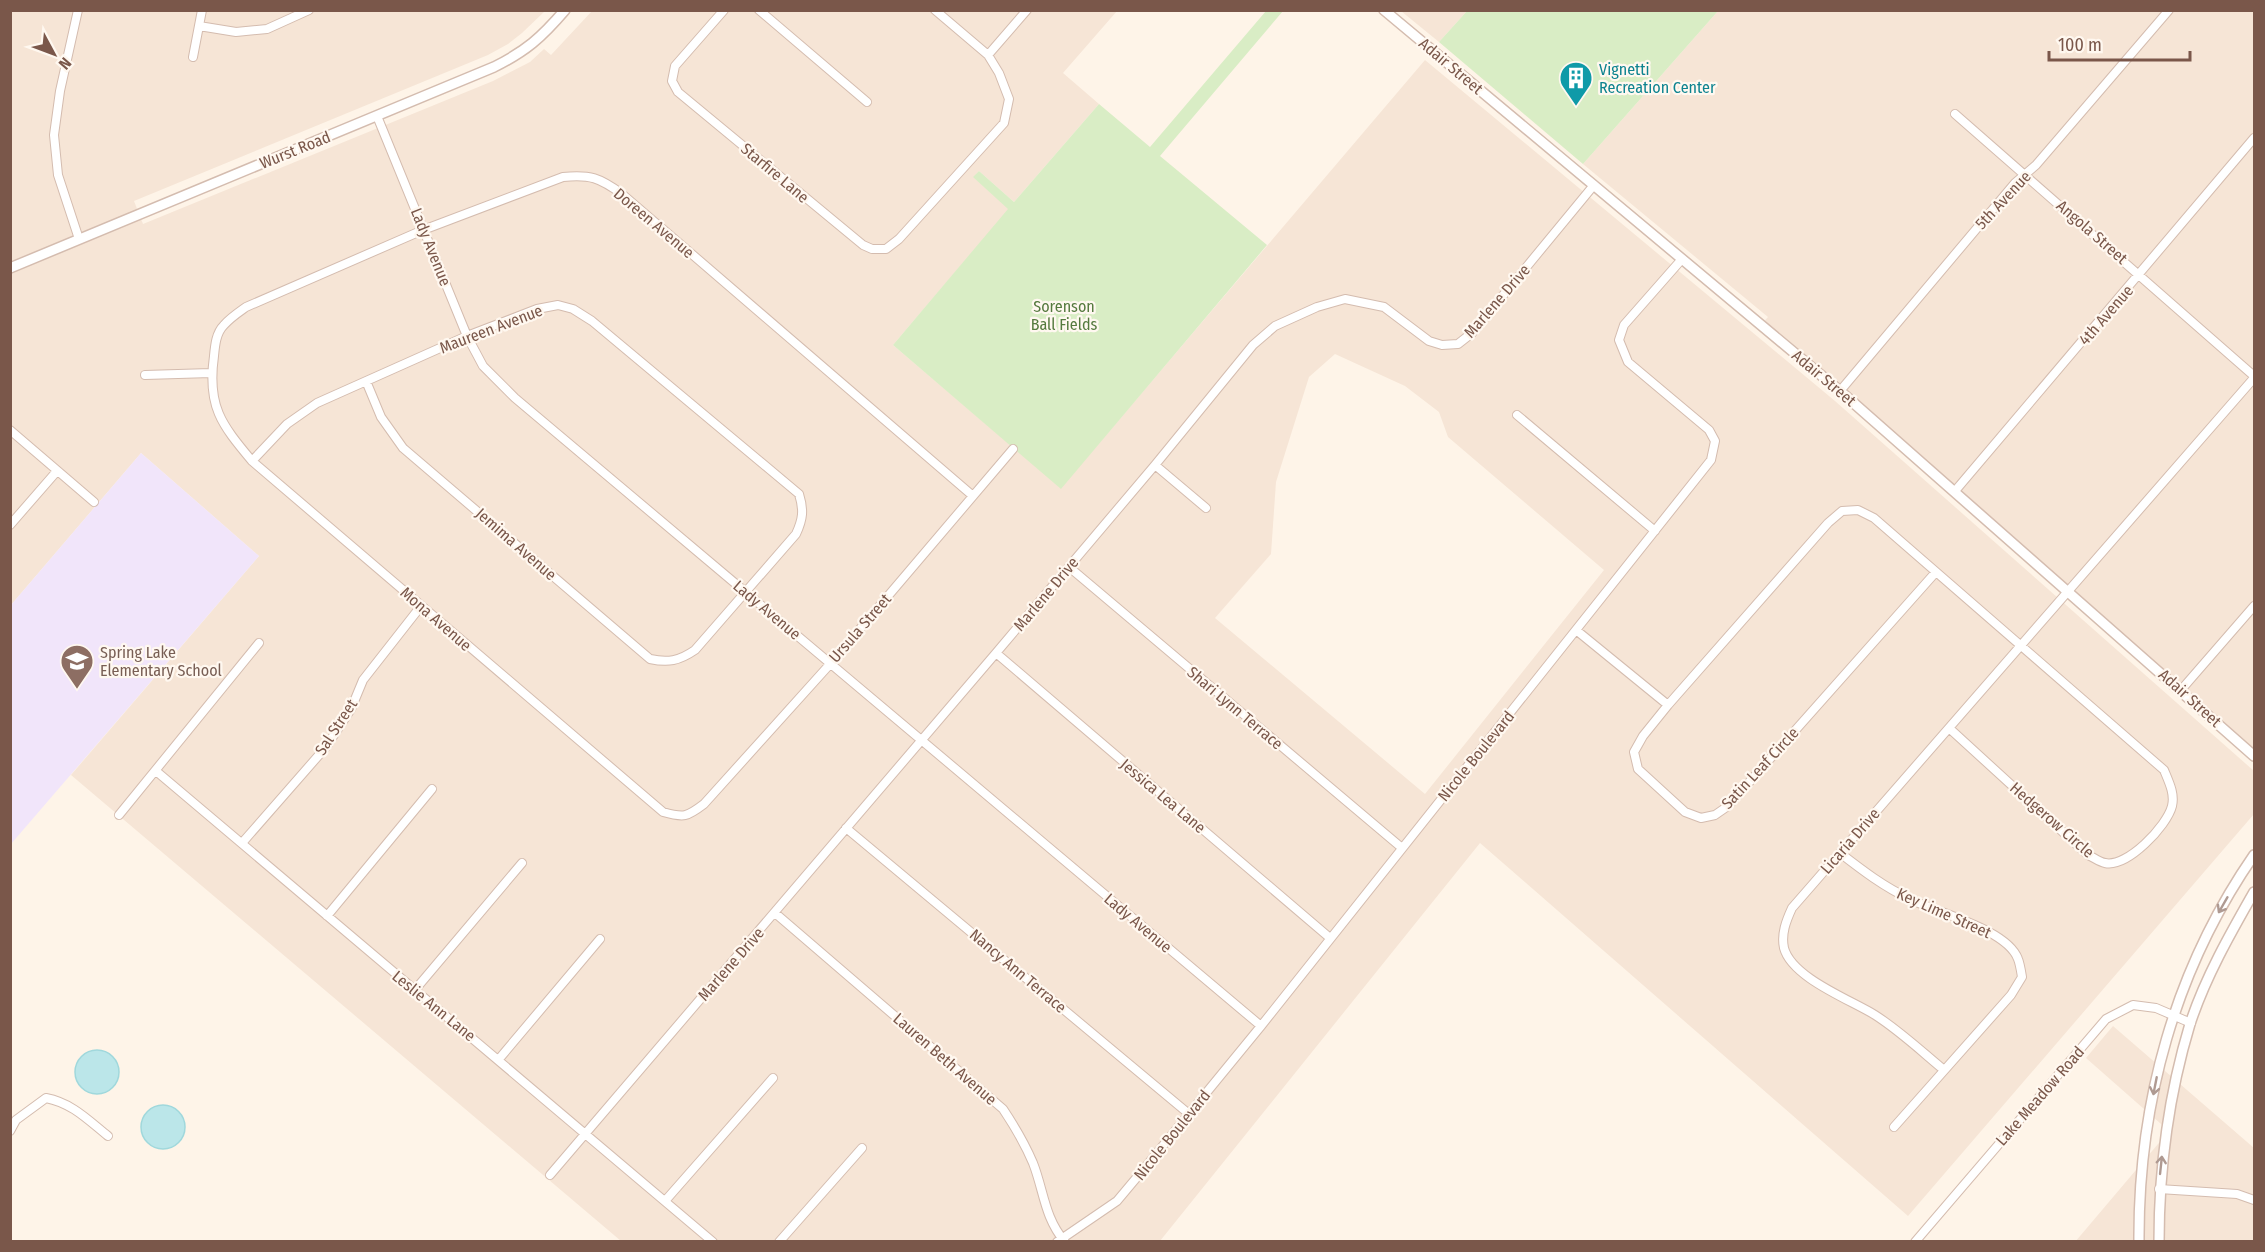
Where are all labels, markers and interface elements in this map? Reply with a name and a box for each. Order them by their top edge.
north arrow [24,24,84,84]
scale bar [2049,24,2190,62]
street label: Adair Street [1415,34,1487,99]
text: 100 m [2058,34,2102,56]
text: N [55,54,75,73]
building icon: Vignetti Recreation Center [1558,60,1594,107]
place label: Vignetti Recreation Center [1599,60,1716,97]
street label: Wurst Road [257,127,333,173]
street label: Starfire Lane [737,139,813,207]
street label: 5th Avenue [1971,167,2035,233]
street label: Doreen Avenue [610,184,698,262]
street label: Angola Street [2053,196,2132,268]
street label: Lady Avenue [407,205,455,289]
street label: Marlene Drive [1460,260,1534,342]
street label: 4th Avenue [2075,281,2137,349]
park label: Sorenson Ball Fields [1031,297,1097,334]
street label: Maureen Avenue [437,301,545,357]
street label: Adair Street [1788,346,1860,411]
street label: Jemima Avenue [472,504,560,584]
street label: Marlene Drive [1010,553,1083,635]
street label: Lady Avenue [729,576,805,644]
street label: Mona Avenue [397,583,475,655]
street label: Ursula Street [825,589,896,666]
school or university icon: Spring Lake Elementary School [59,643,95,690]
place label: Spring Lake Elementary School [100,643,222,680]
street label: Shari Lynn Terrace [1183,663,1287,754]
street label: Adair Street [2155,665,2226,732]
street label: Sal Street [311,695,362,759]
street label: Nicole Boulevard [1434,707,1518,805]
street label: Satin Leaf Circle [1717,723,1803,813]
street label: Jessica Lea Lane [1117,755,1210,837]
street label: Hedgerow Circle [2006,778,2098,862]
street label: Licaria Drive [1816,804,1884,878]
street label: Key Lime Street [1894,884,1995,943]
street label: Lady Avenue [1100,889,1176,957]
one-way arrow [2217,896,2229,913]
street label: Marlene Drive [694,923,768,1005]
street label: Nancy Ann Terrace [966,925,1070,1017]
street label: Leslie Ann Lane [389,967,480,1045]
street label: Lauren Beth Avenue [889,1009,1001,1109]
street label: Lake Meadow Road [1992,1043,2088,1149]
one-way arrow [2149,1076,2160,1095]
street label: Nicole Boulevard [1130,1086,1214,1184]
one-way arrow [2156,1155,2167,1175]

